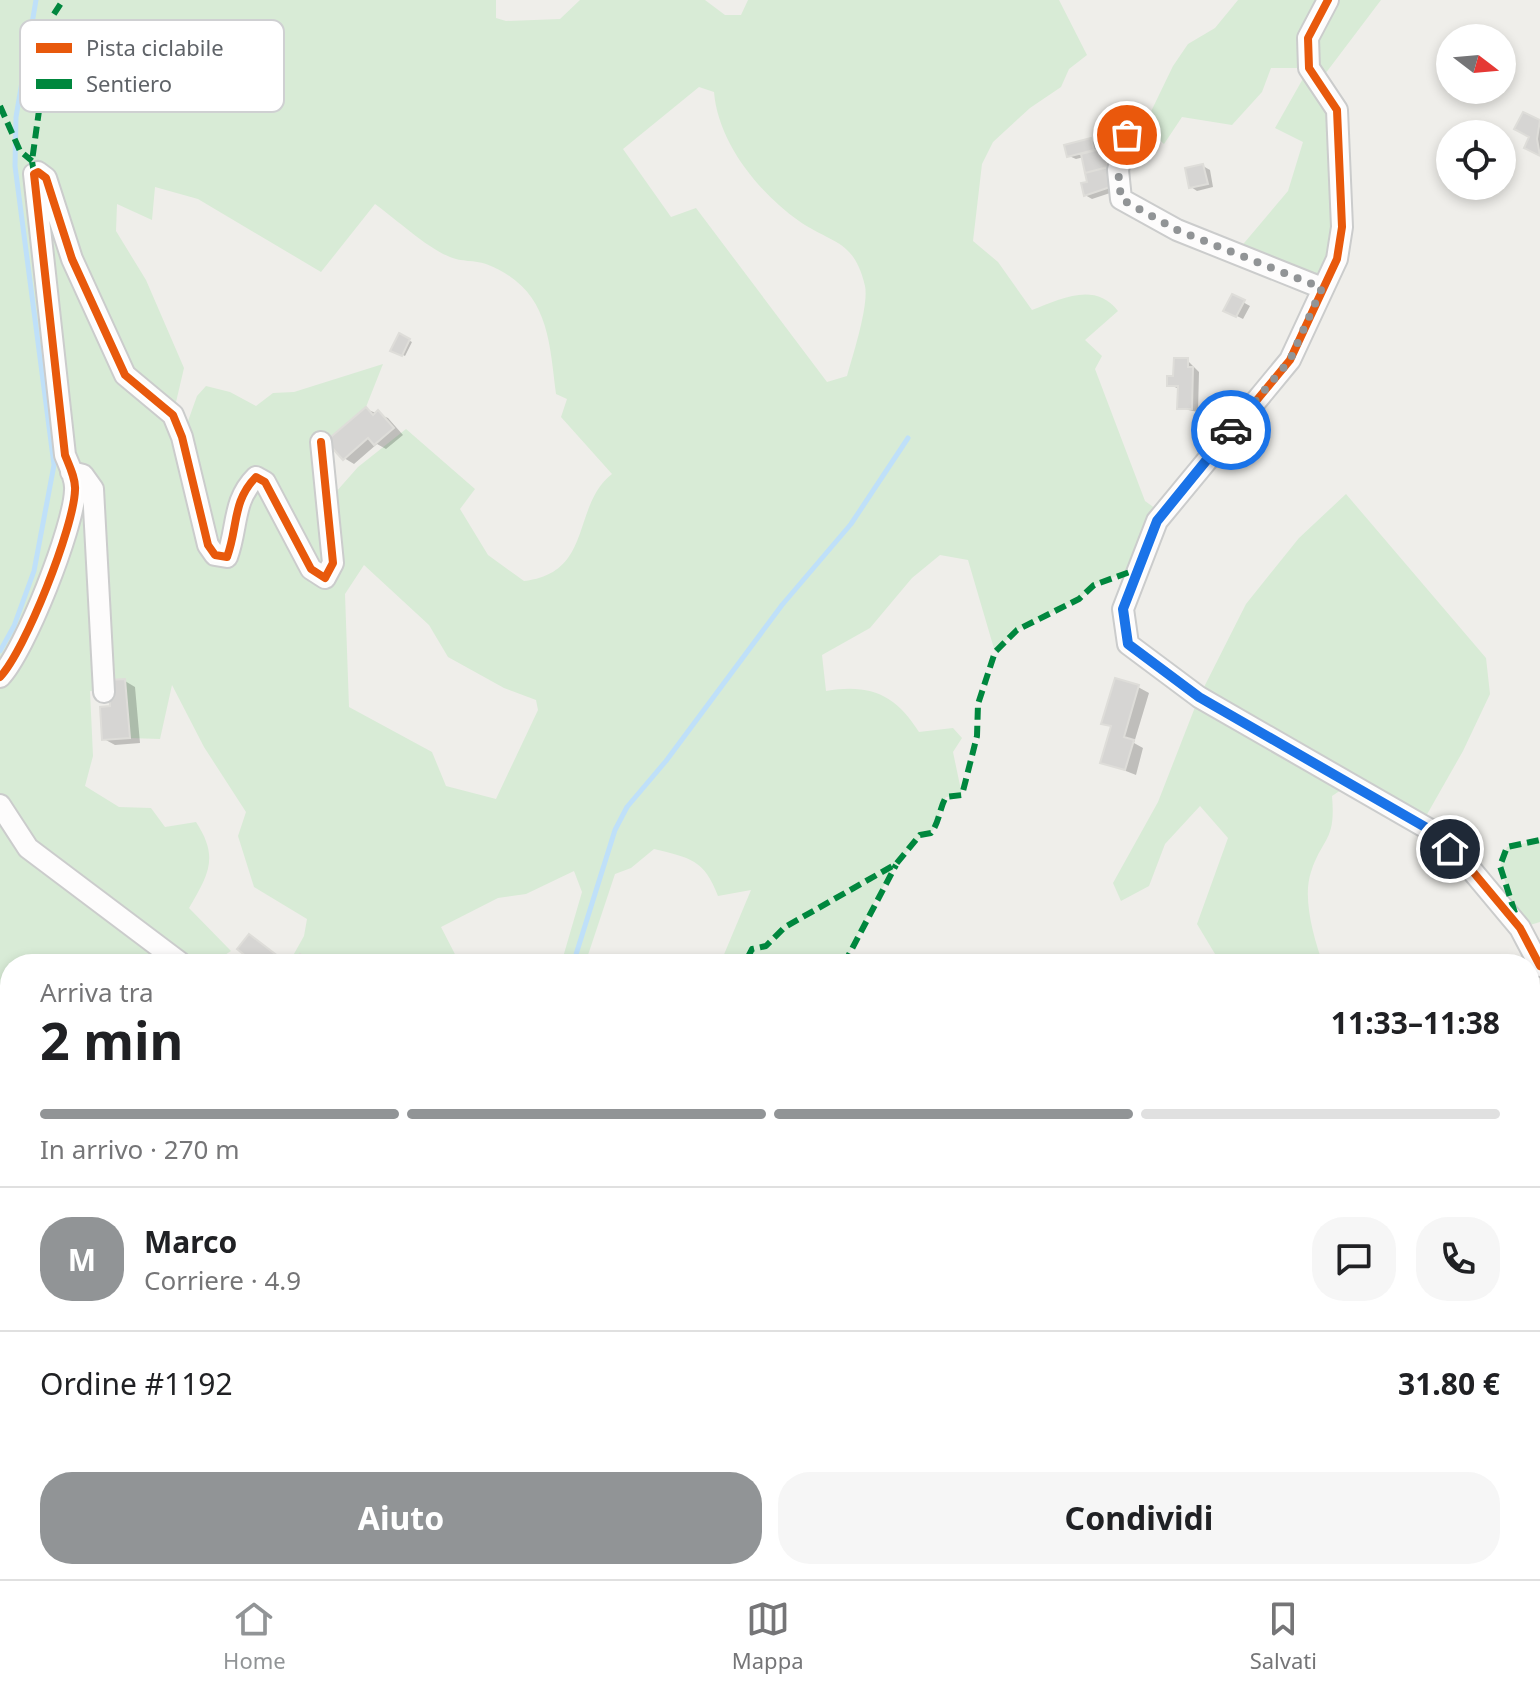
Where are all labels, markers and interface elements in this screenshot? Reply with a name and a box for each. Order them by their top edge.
legend [20,20,284,112]
north arrow [1436,24,1516,104]
map controls [1436,24,1516,200]
text: Pista ciclabile [86,32,224,62]
text: Sentiero [86,68,172,98]
pin [1093,101,1161,169]
icon: bag [1105,113,1149,157]
button: locate [1436,120,1516,200]
courier [1191,390,1271,470]
icon: car [1209,408,1253,452]
pin [1416,815,1484,883]
icon: home [1428,827,1472,871]
text: Arriva tra [40,974,154,1010]
text: 11:33–11:38 [1331,1002,1500,1043]
text: 2 min [40,1004,183,1075]
text: In arrivo · 270 m [40,1131,240,1167]
button: chat [1312,1217,1396,1301]
button: phone [1416,1217,1500,1301]
text: Marco [144,1221,237,1262]
text: M [68,1239,96,1280]
text: Corriere · 4.9 [144,1262,301,1298]
text: Ordine #1192 [40,1363,233,1404]
text: 31.80 € [1398,1363,1500,1404]
button: Aiuto [40,1472,762,1564]
button: Condividi [778,1472,1500,1564]
tab: Home [223,1597,286,1675]
tab: Mappa [732,1597,804,1675]
tab: Salvati [1250,1597,1317,1675]

